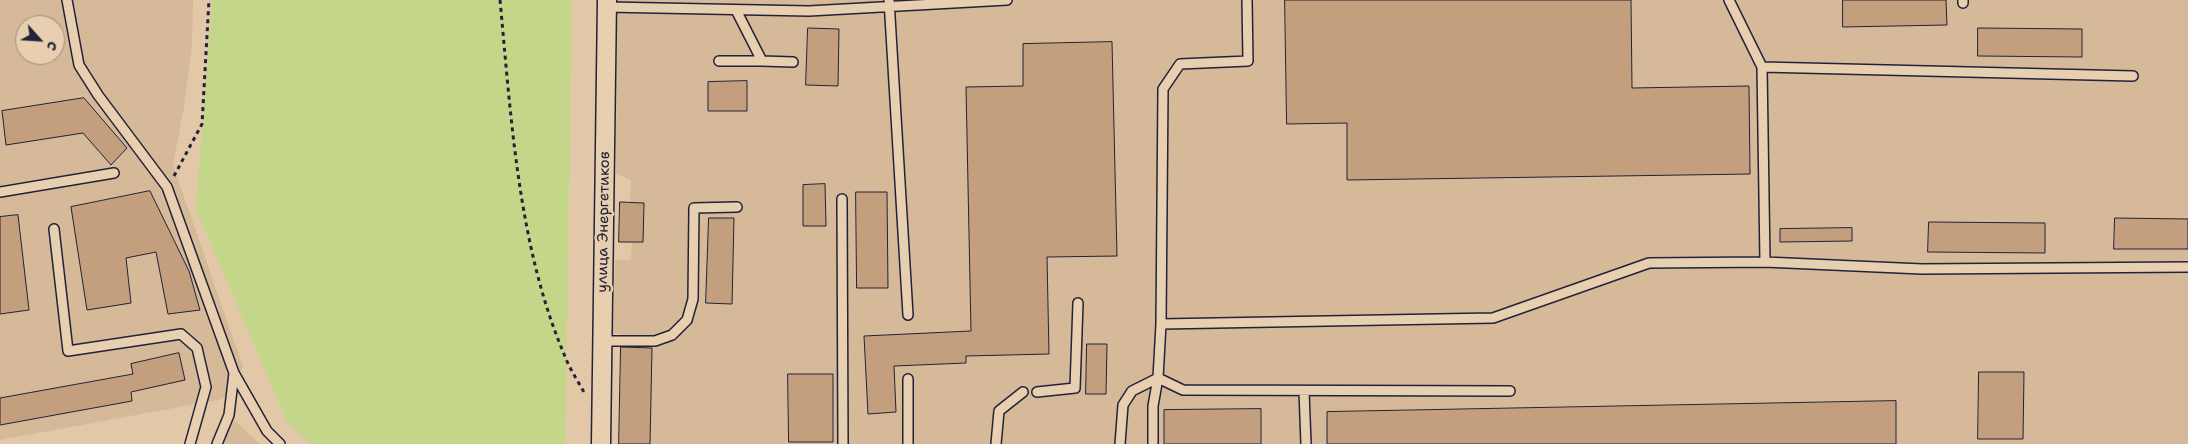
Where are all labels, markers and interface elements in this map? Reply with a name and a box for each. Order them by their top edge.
north arrow [15,15,65,65]
text: С [43,38,63,54]
street label: улица Энергетиков [594,151,614,293]

